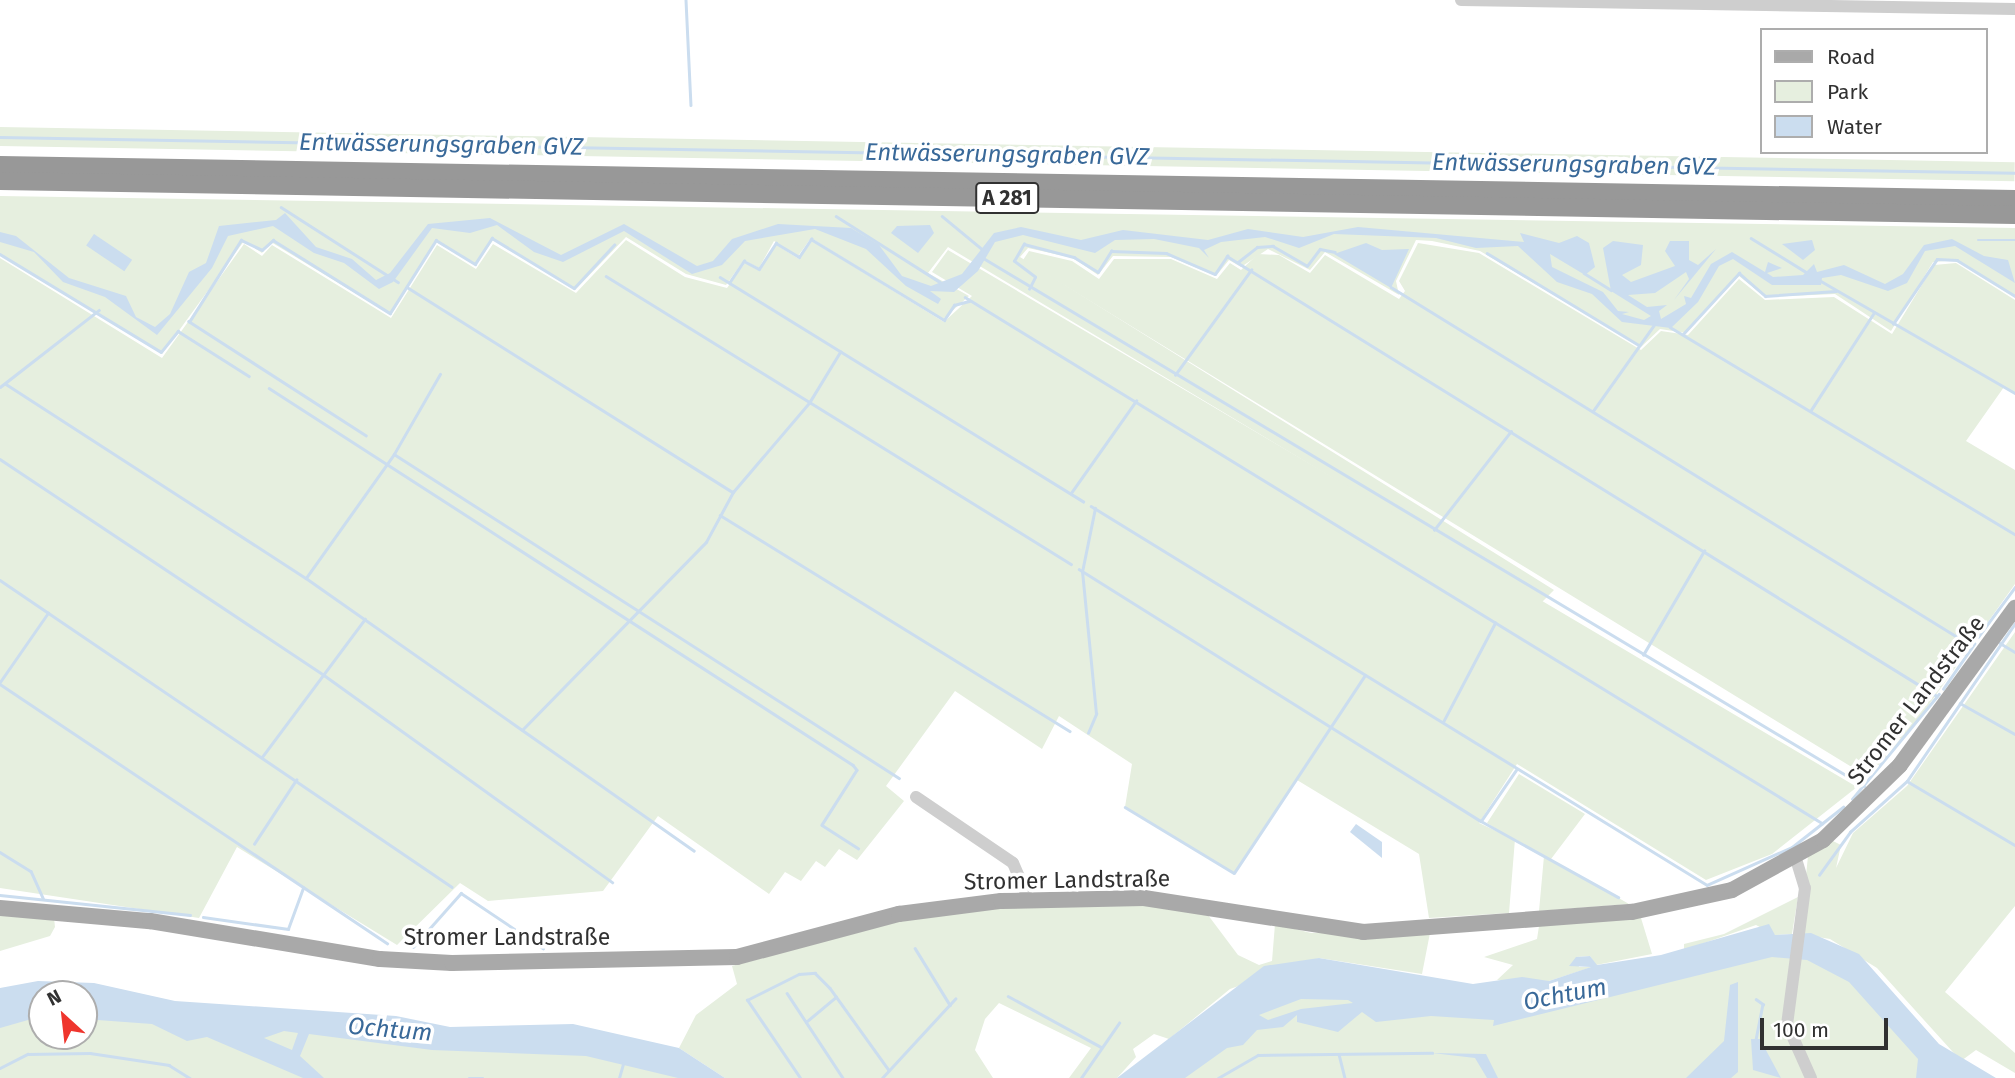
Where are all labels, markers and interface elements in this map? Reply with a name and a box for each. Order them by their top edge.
legend [1759,28,1987,154]
text: Road [1827,44,1875,70]
text: Park [1827,79,1868,105]
text: Water [1827,114,1882,140]
water label: Entwässerungsgraben GVZ [299,128,583,162]
water label: Entwässerungsgraben GVZ [865,138,1149,172]
water label: Entwässerungsgraben GVZ [1432,148,1716,182]
road number: A 281 [974,180,1040,216]
street label: Stromer Landstraße [1842,610,1990,790]
street label: Stromer Landstraße [964,864,1170,896]
street label: Stromer Landstraße [404,923,610,951]
water label: Ochtum [1521,973,1609,1017]
north arrow [28,980,98,1050]
text: N [43,985,65,1011]
scale bar [1763,1004,1891,1048]
water label: Ochtum [347,1012,433,1048]
text: 100 m [1773,1017,1829,1043]

